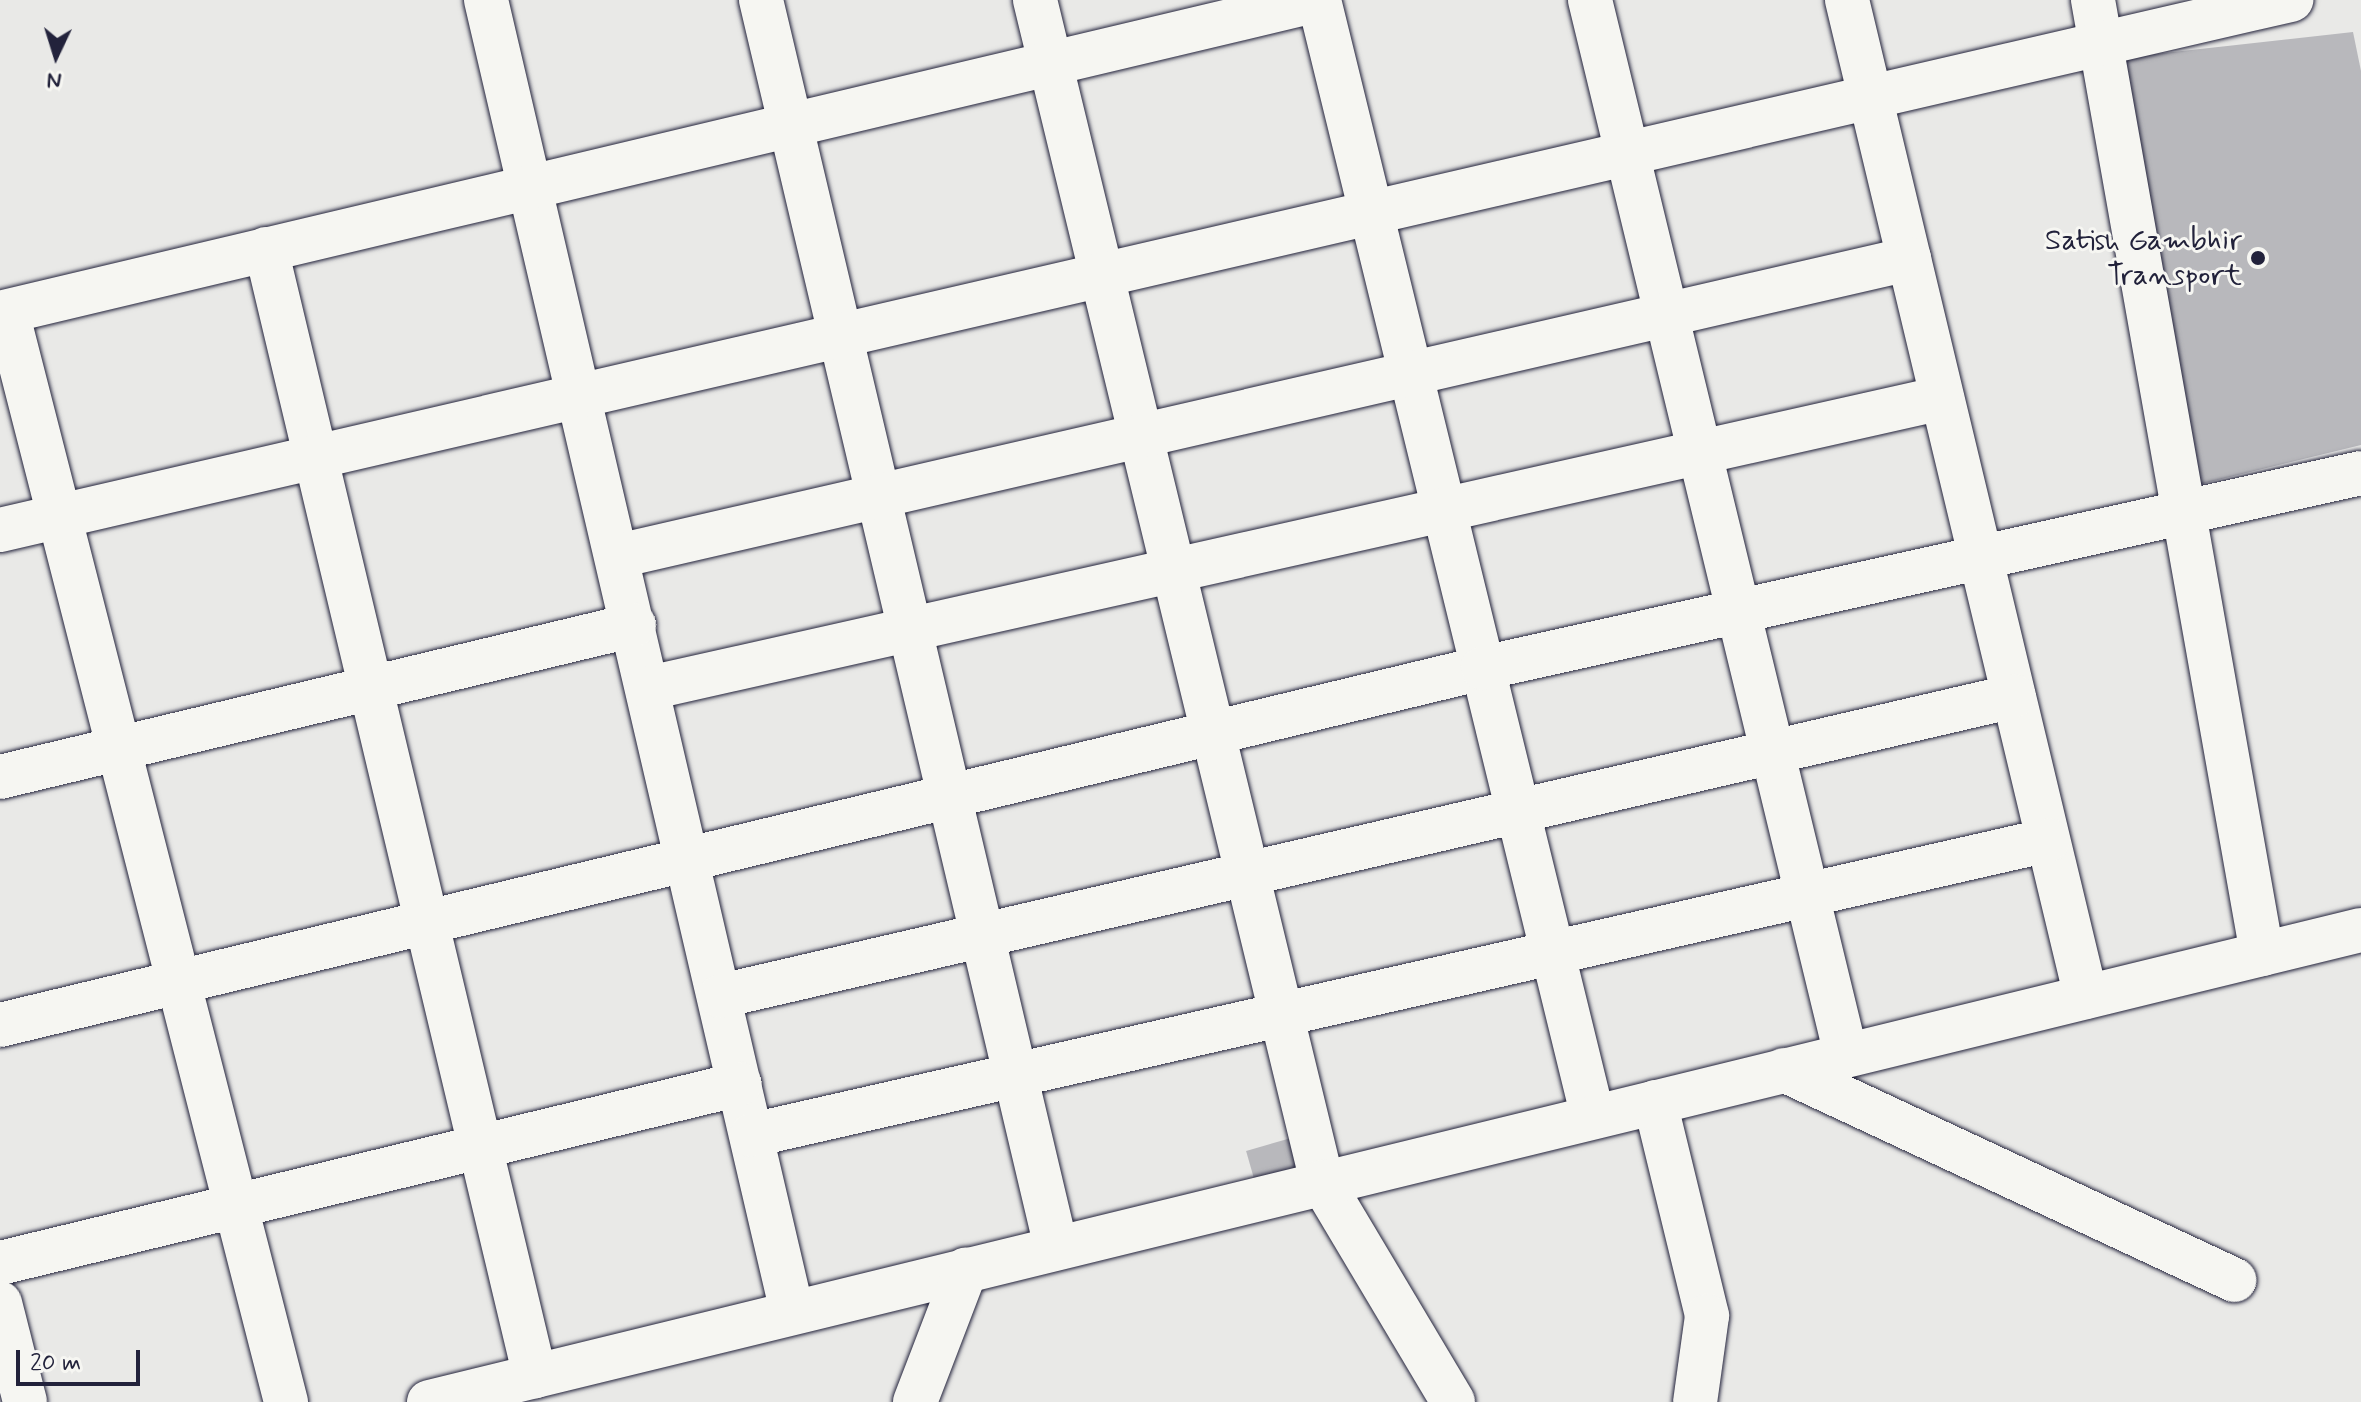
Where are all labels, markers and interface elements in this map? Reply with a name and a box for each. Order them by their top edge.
north arrow [16,16,96,96]
text: N [46,65,63,94]
place label: Satish Gambhir Transport [2045,223,2242,294]
marker: Satish Gambhir Transport [2249,249,2267,267]
scale bar [20,1334,144,1384]
text: 20 m [30,1348,81,1379]

